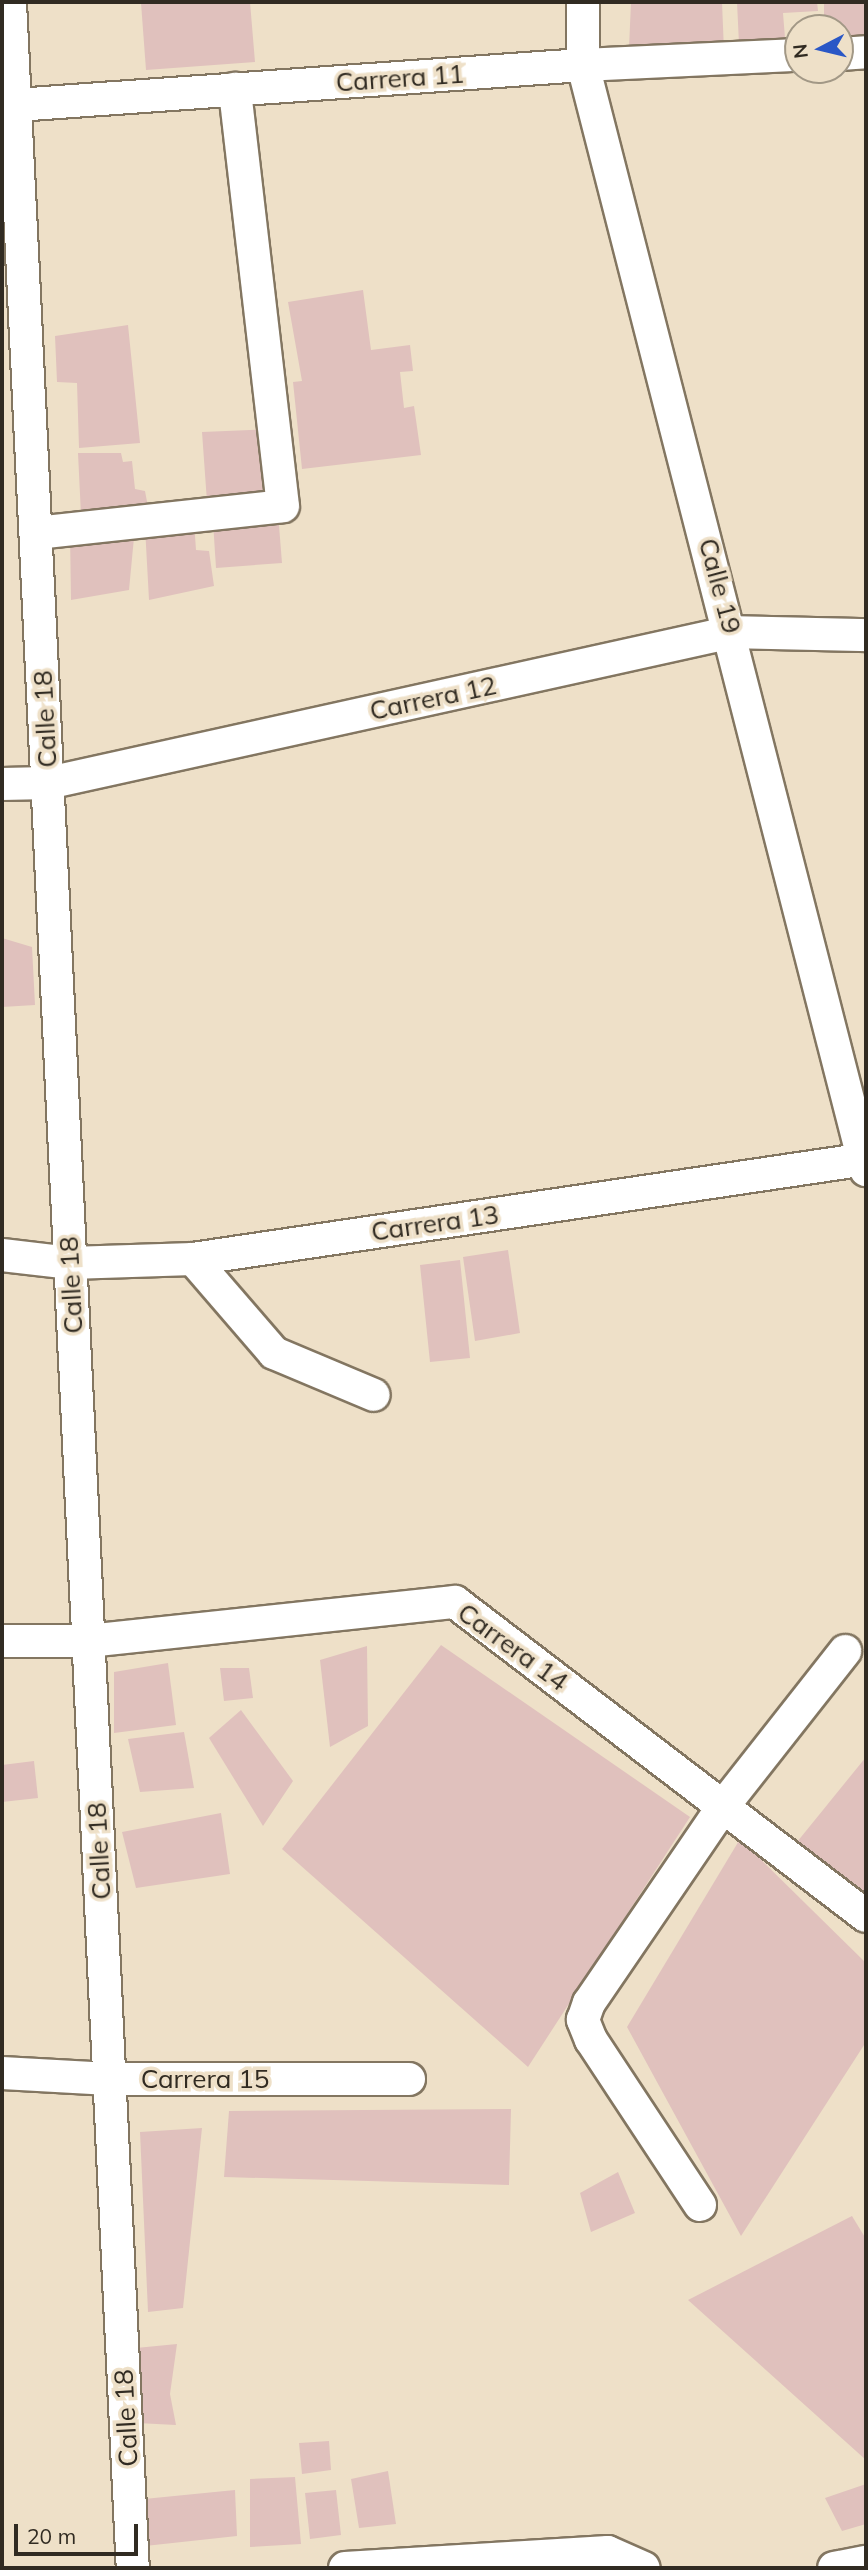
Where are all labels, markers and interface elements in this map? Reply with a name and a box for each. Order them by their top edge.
north arrow [784,14,854,84]
text: N [787,43,813,60]
street label: Carrera 11 [335,58,465,98]
street label: Calle 19 [692,535,748,637]
street label: Carrera 12 [367,669,499,727]
street label: Calle 18 [27,670,63,768]
street label: Carrera 13 [369,1199,501,1247]
street label: Calle 18 [53,1236,89,1334]
street label: Carrera 14 [452,1597,574,1697]
street label: Calle 18 [81,1802,117,1900]
street label: Carrera 15 [141,2063,269,2095]
street label: Calle 18 [108,2369,144,2467]
scale bar [18,2510,142,2554]
text: 20 m [27,2523,76,2549]

